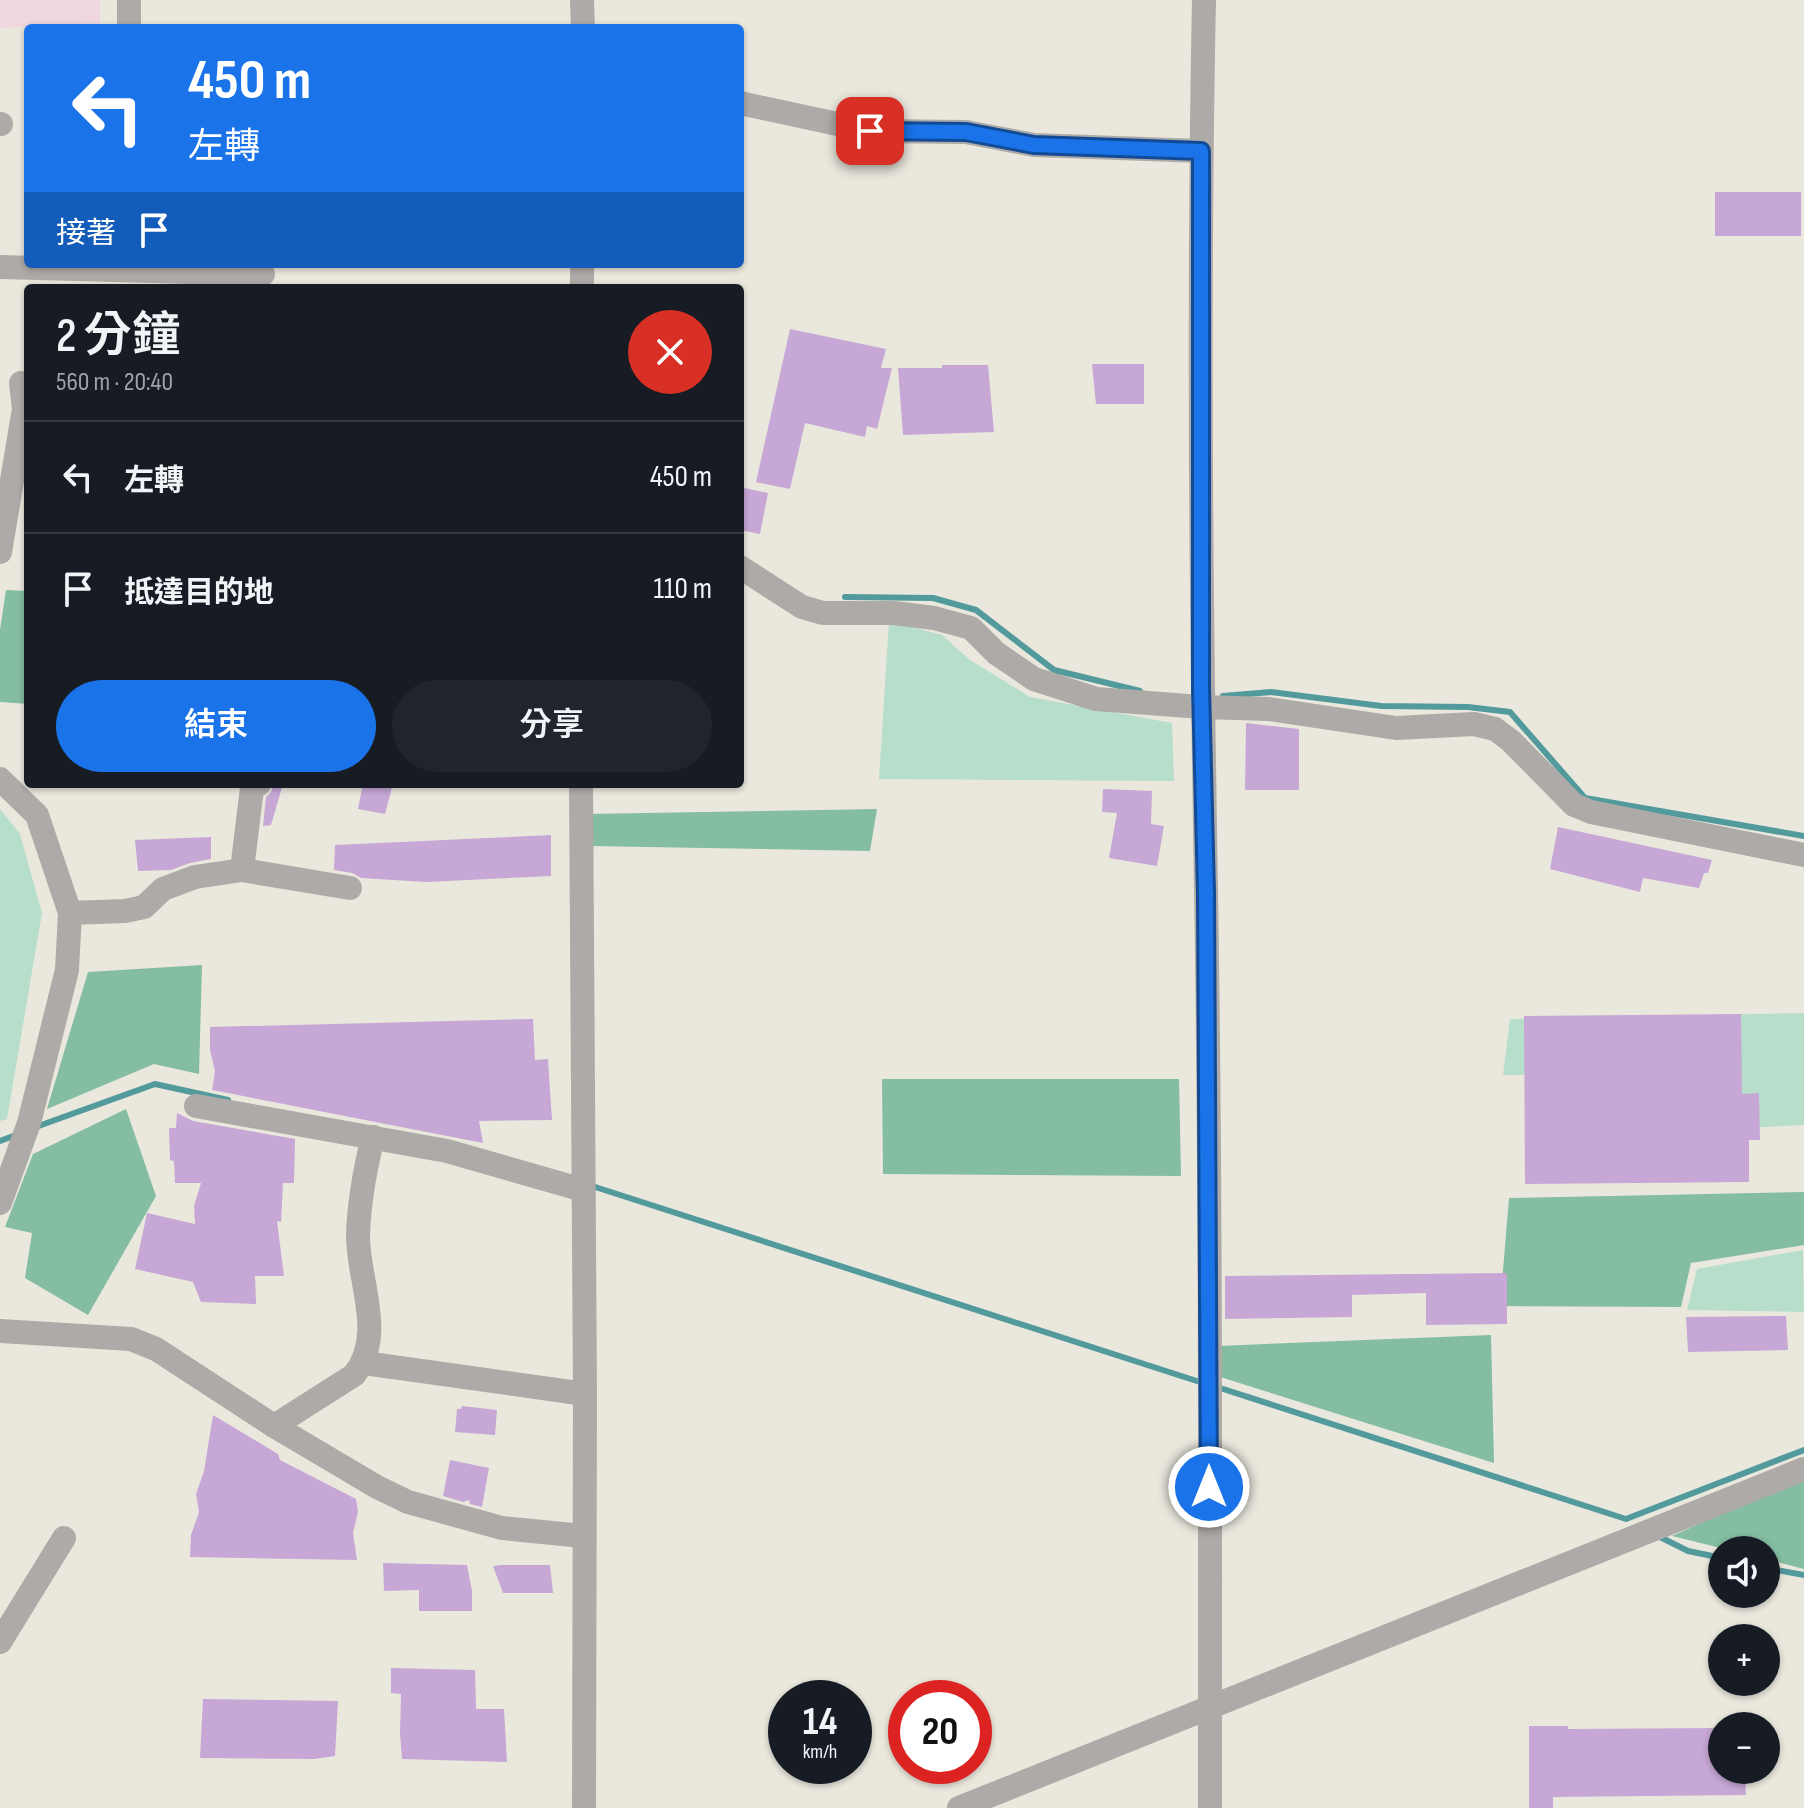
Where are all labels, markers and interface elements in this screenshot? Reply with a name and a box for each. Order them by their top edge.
text: 450 m [188,48,311,115]
icon: left [56,56,160,160]
pin [836,97,904,165]
icon: arrive [848,109,892,153]
text: 左轉 [188,126,260,169]
icon: arrive [132,208,176,252]
text: 接著 [56,216,116,252]
text: 2 分鐘 [56,308,180,365]
button: close [628,310,712,394]
text: 560 m · 20:40 [56,367,173,398]
icon: left [56,455,100,499]
text: 450 m [650,459,712,495]
text: 左轉 [124,463,184,499]
icon: arrive [56,567,100,611]
text: 110 m [654,571,712,607]
text: 抵達目的地 [124,575,274,611]
button: 結束 [56,680,376,772]
button: 分享 [392,680,712,772]
position arrow [1167,1445,1251,1529]
map controls [1708,1536,1780,1784]
button: sound [1708,1536,1780,1608]
button: + [1708,1624,1780,1696]
speed limit sign: 20 [888,1680,992,1784]
text: 14 [803,1698,837,1746]
button: − [1708,1712,1780,1784]
text: km/h [803,1740,837,1764]

